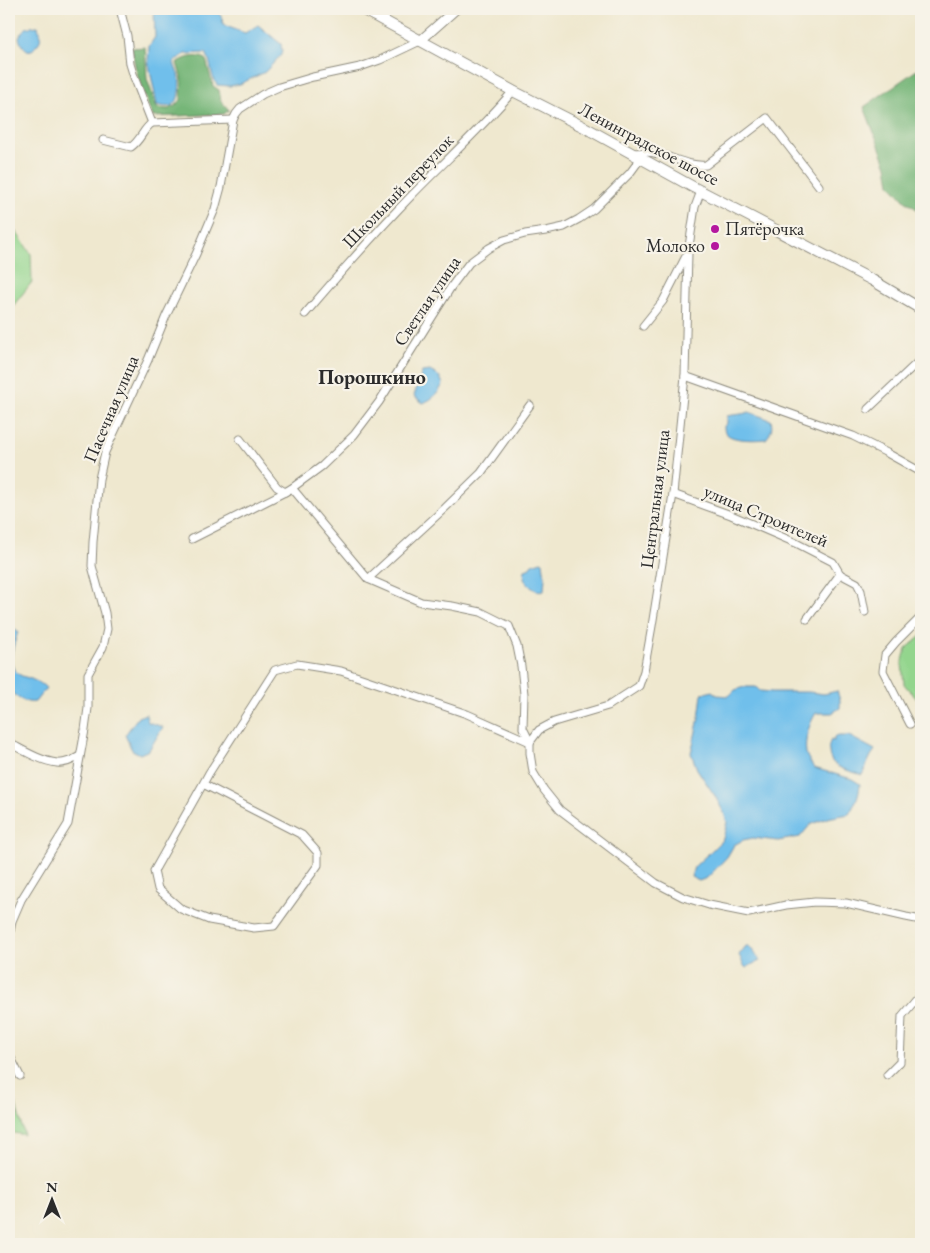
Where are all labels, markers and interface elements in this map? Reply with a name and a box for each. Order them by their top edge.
street label: Ленинградское шоссе [575,97,723,190]
street label: Школьный переулок [337,128,458,253]
place label: Пятёрочка [725,217,805,240]
marker: Пятёрочка [709,223,721,235]
place label: Молоко [646,234,705,257]
marker: Молоко [709,240,721,252]
street label: Светлая улица [388,251,466,350]
street label: Пасечная улица [78,351,144,466]
district label: Порошкино [318,364,426,390]
street label: Центральная улица [635,427,675,570]
street label: улица Строителей [700,479,832,552]
north arrow [28,1176,78,1226]
text: N [46,1178,58,1196]

